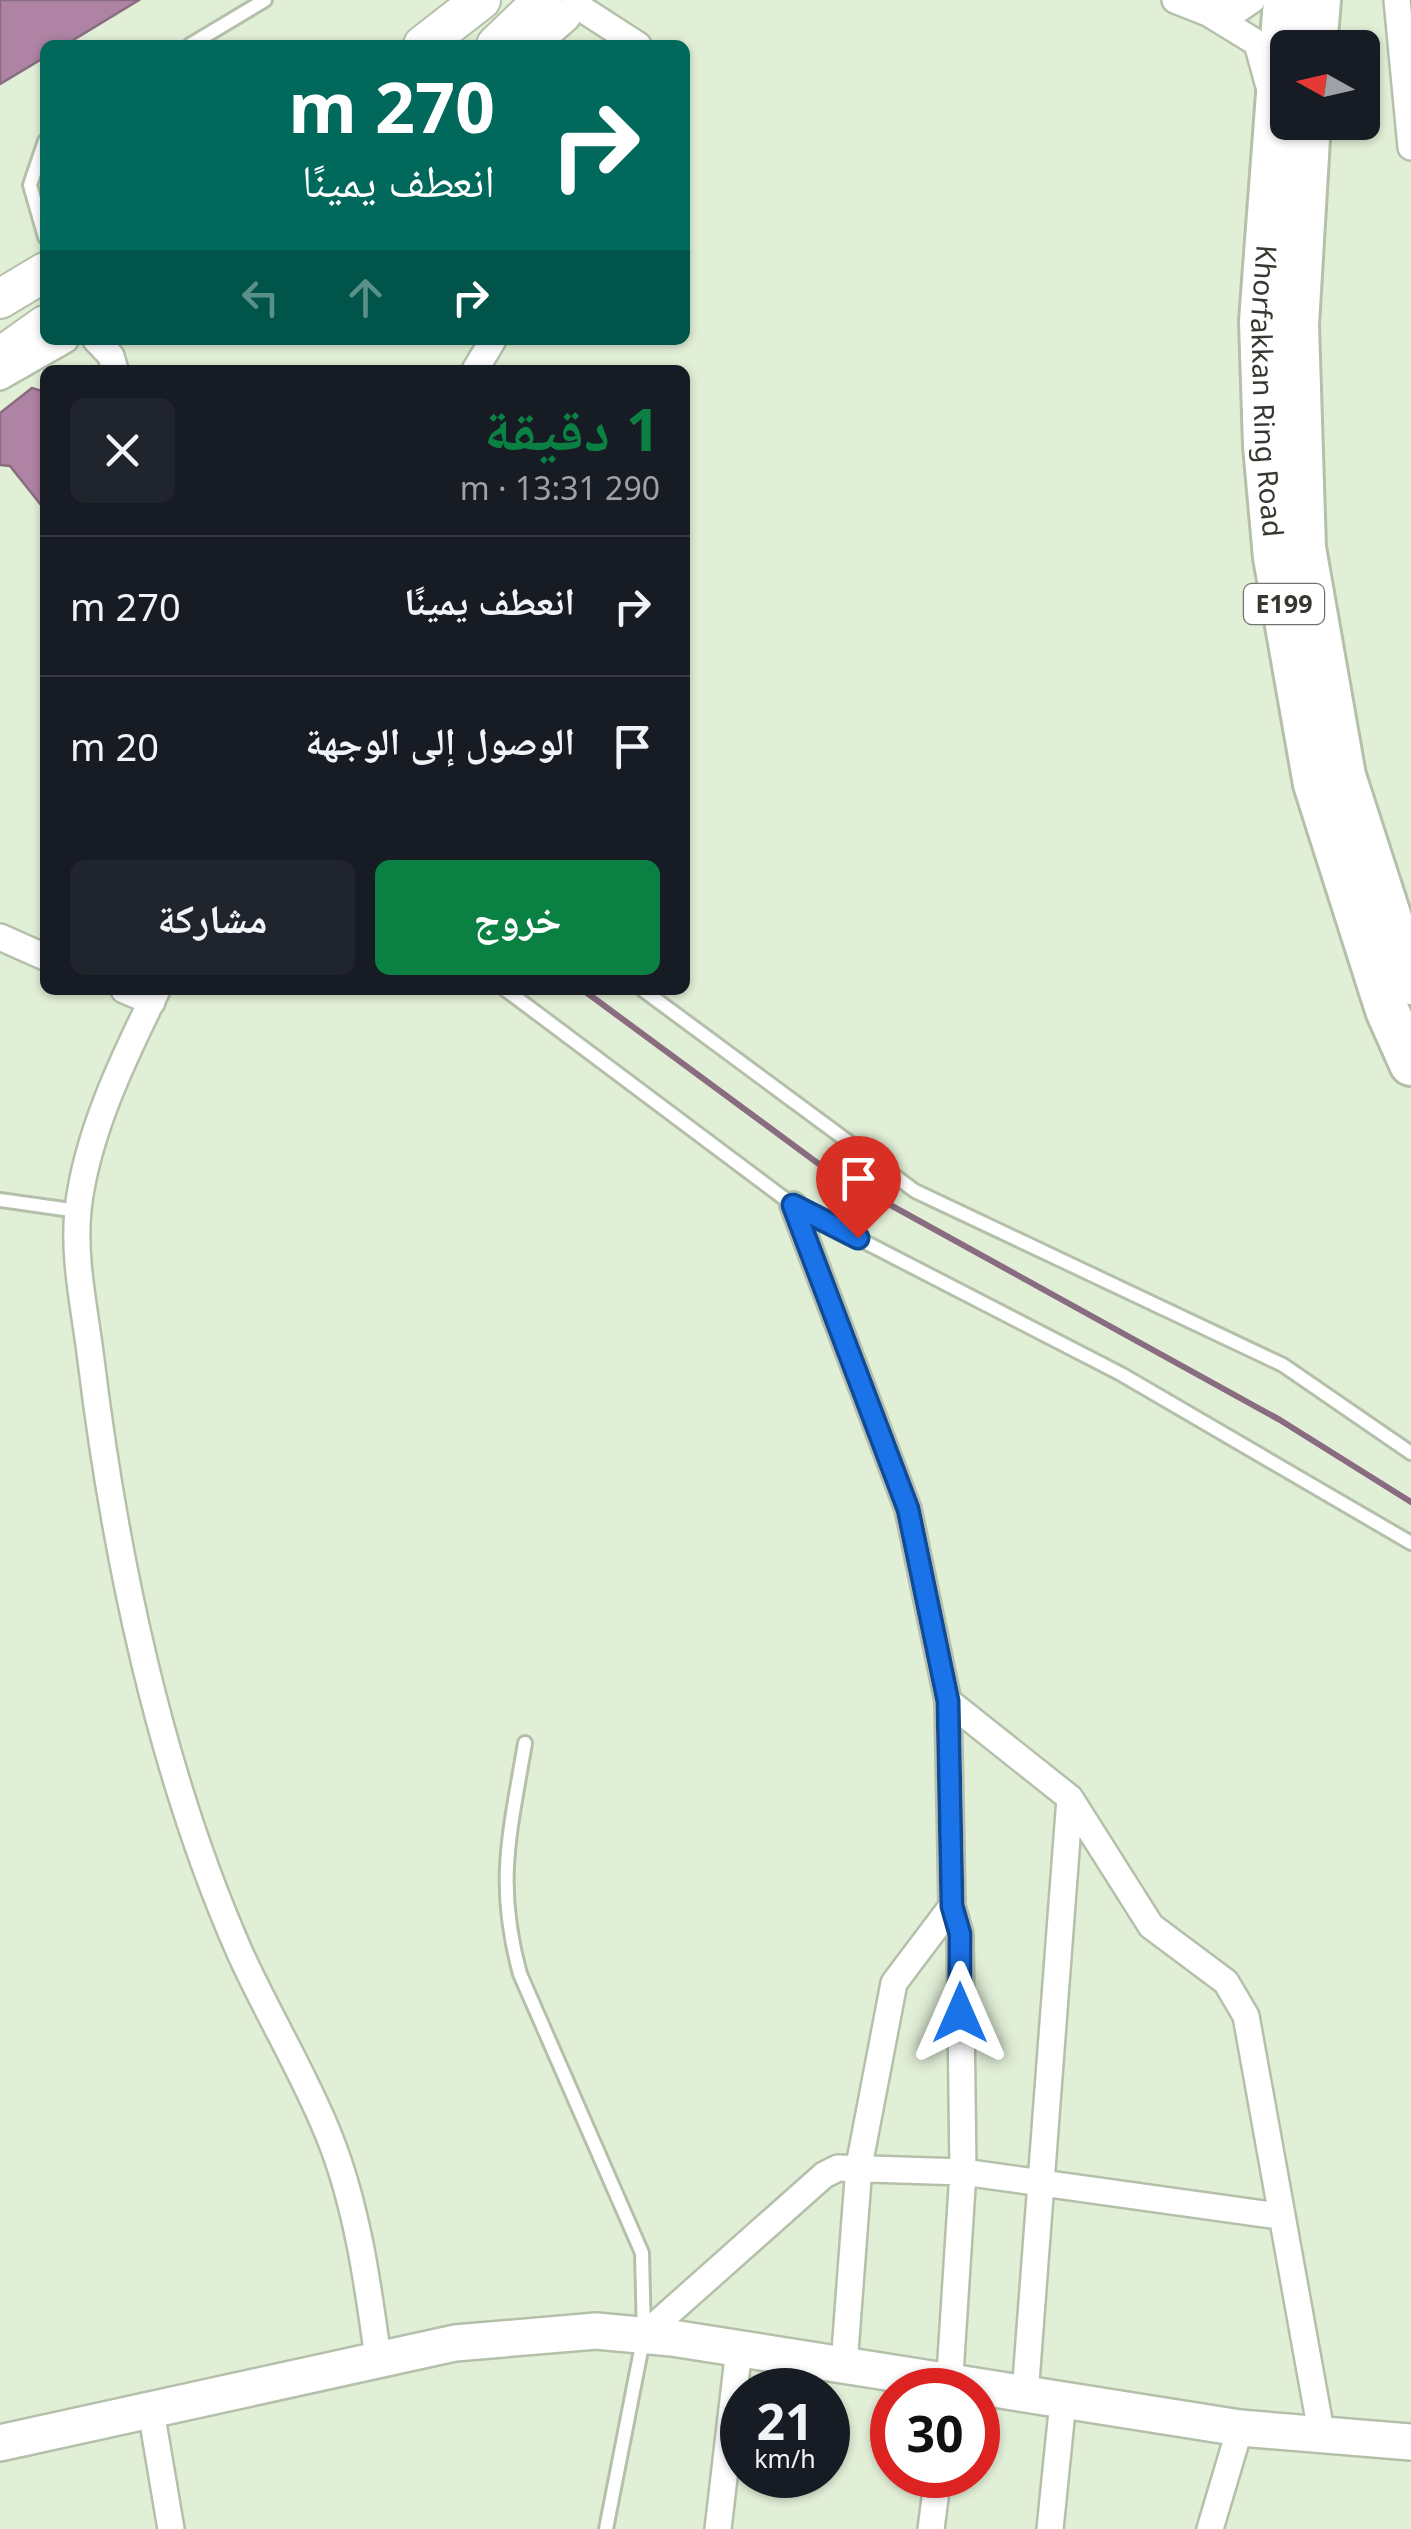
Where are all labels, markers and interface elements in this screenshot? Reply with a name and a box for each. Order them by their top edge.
north arrow [1270,30,1380,140]
map controls [1270,30,1380,140]
text: 270 m [288,58,495,154]
icon: right [530,80,660,210]
text: انعطف يمينًا [302,149,495,210]
street label: Khorfakkan Ring Road [1243,244,1293,539]
icon: left [233,270,288,325]
icon: ahead [338,270,393,325]
icon: right [443,270,498,325]
text: 1 دقيقة [484,387,660,469]
button: close [70,398,175,503]
text: 290 m · 13:31 [460,466,660,509]
text: انعطف يمينًا [404,574,575,626]
icon: right [605,579,660,634]
text: 270 m [70,580,181,632]
road number: E199 [1244,584,1324,624]
text: الوصول إلى الوجهة [305,714,575,766]
icon: arrive [605,719,660,774]
text: 20 m [70,720,159,772]
button: مشاركة [70,860,355,975]
button: خروج [375,860,660,975]
pin [816,1136,901,1239]
icon: arrive [831,1151,886,1206]
position arrow [908,1961,1012,2065]
speed limit sign: 30 [870,2368,1000,2498]
text: 21 [756,2387,814,2455]
text: km/h [754,2441,816,2475]

